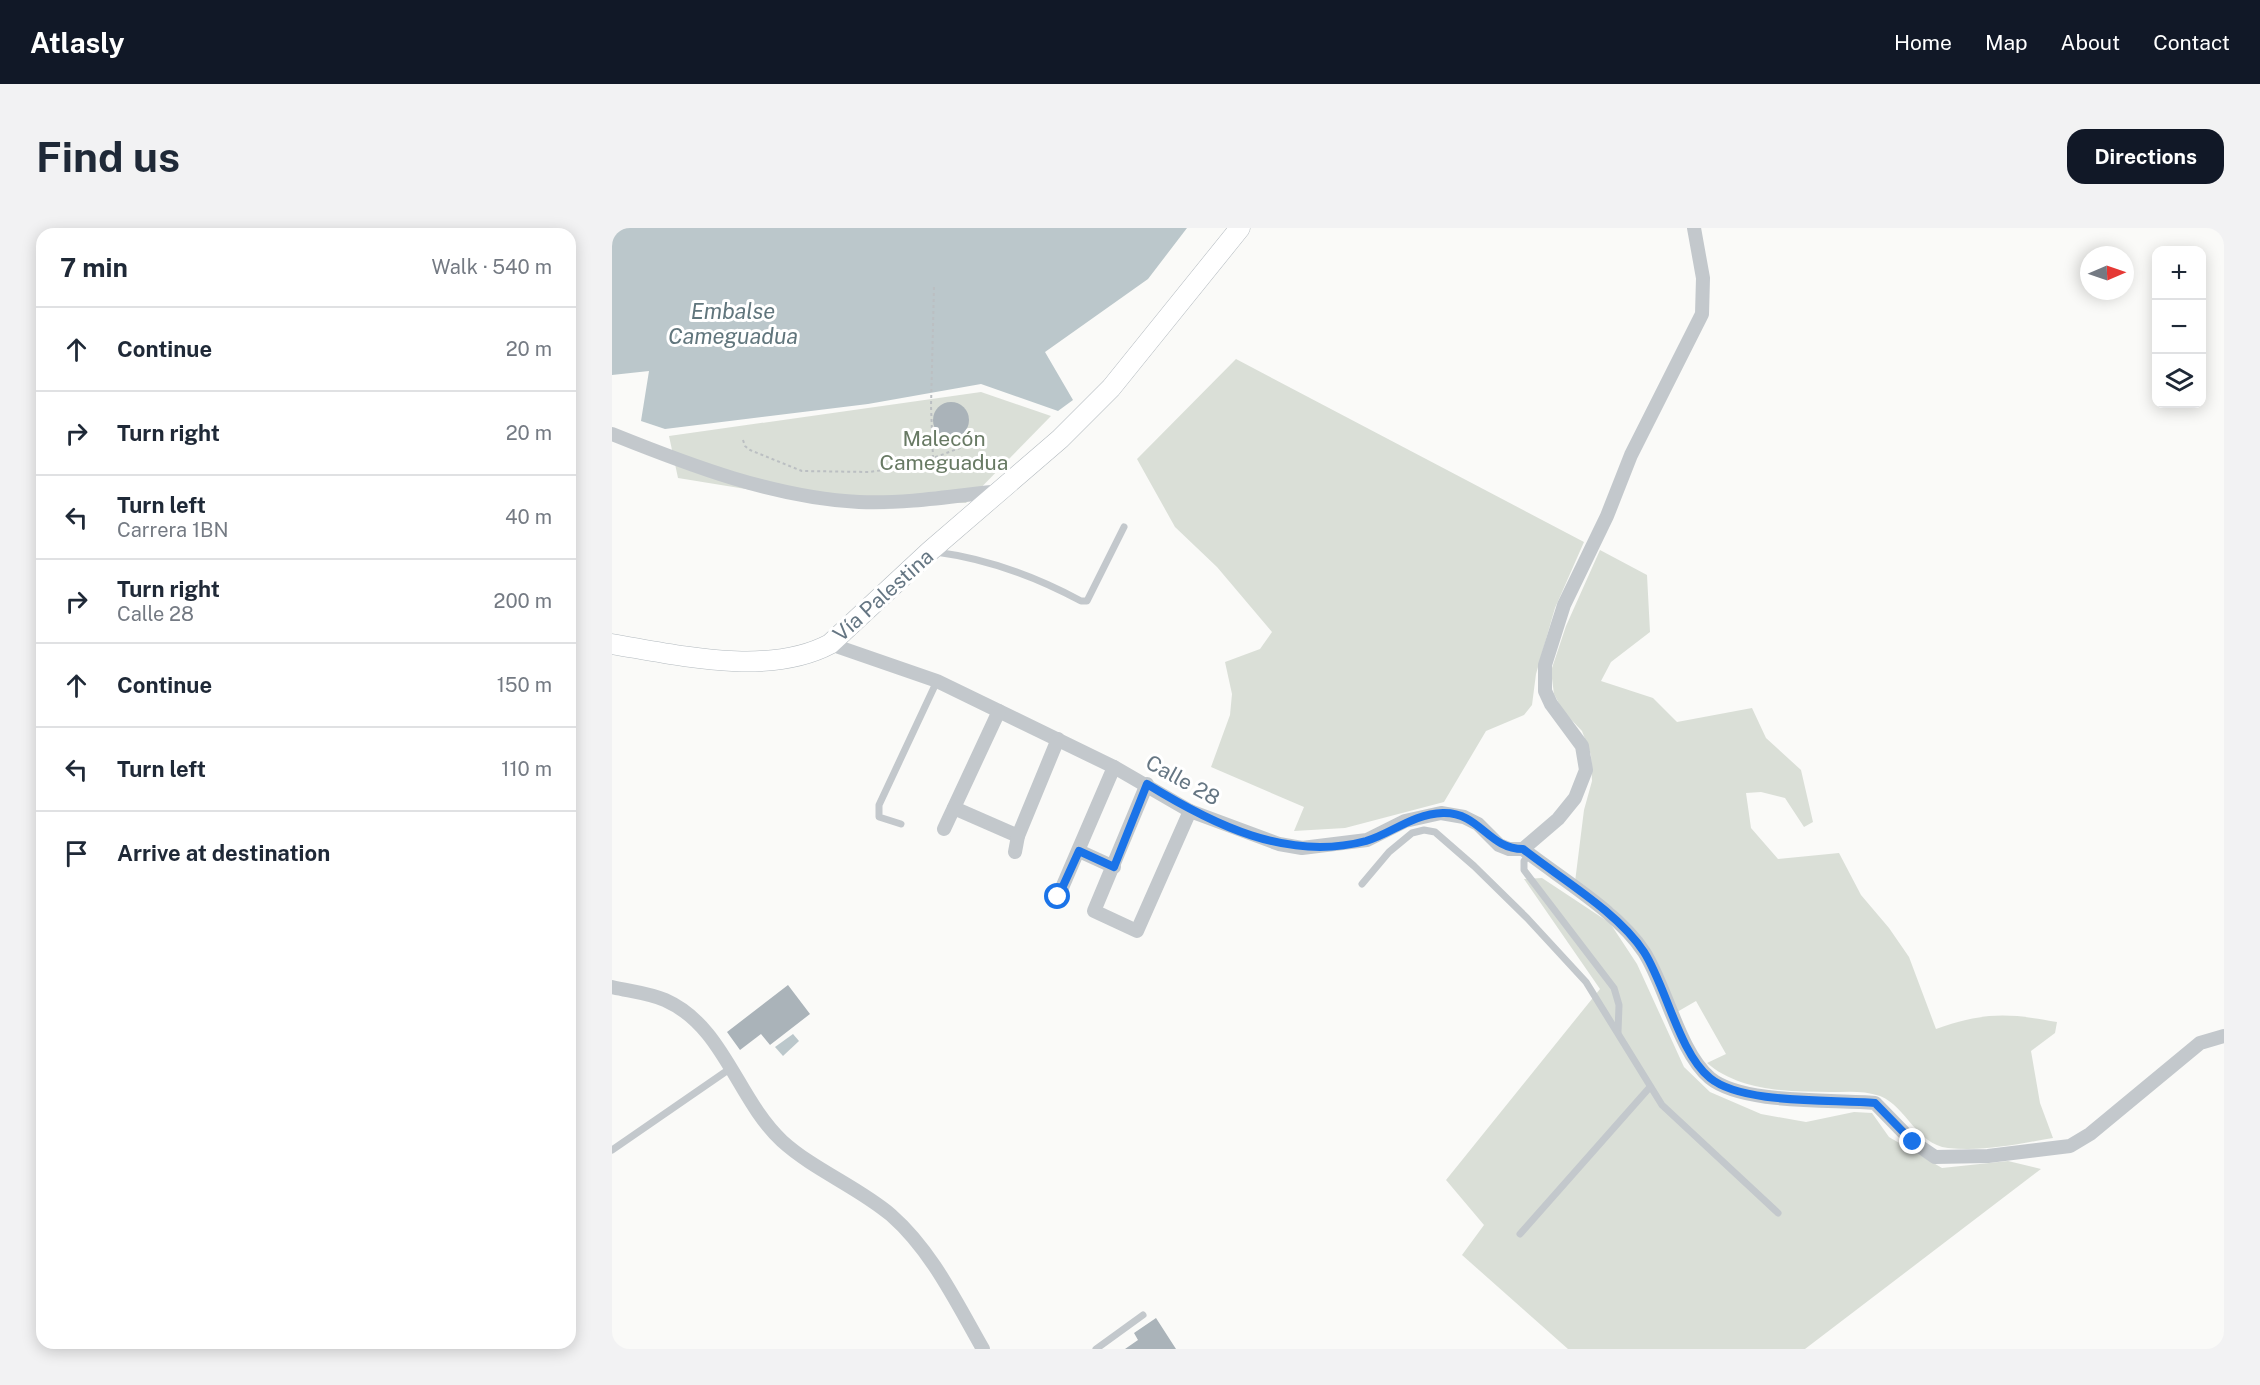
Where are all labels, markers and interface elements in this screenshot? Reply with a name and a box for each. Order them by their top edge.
text: Atlasly [30,26,124,59]
text: Home [1894,30,1952,55]
text: Map [1985,30,2028,55]
text: About [2061,30,2120,55]
text: Contact [2153,30,2230,55]
button: Directions [2067,129,2224,184]
text: Find us [36,132,180,181]
north arrow [2080,246,2134,300]
map controls [2152,246,2206,408]
button: + [2152,246,2206,300]
text: 7 min [60,252,128,283]
text: Walk · 540 m [432,255,552,279]
water label: Embalse Cameguadua [668,298,798,349]
button: − [2152,300,2206,354]
icon: ahead [60,333,93,366]
text: Continue [117,336,212,362]
text: 20 m [506,337,552,361]
button: layers [2152,354,2206,408]
icon: right [60,417,93,450]
text: Turn right [117,420,220,446]
text: 20 m [506,421,552,445]
park label: Malecón Cameguadua [880,426,1008,475]
text: Turn left [117,492,206,518]
icon: left [60,501,93,534]
text: 40 m [505,505,552,529]
text: Carrera 1BN [117,518,229,542]
street label: Vía Palestina [828,544,938,646]
text: Turn right [117,576,220,602]
icon: right [60,585,93,618]
text: 200 m [494,589,552,613]
text: Calle 28 [117,602,194,626]
icon: ahead [60,669,93,702]
text: Continue [117,672,212,698]
text: 150 m [497,673,552,697]
street label: Calle 28 [1142,749,1224,811]
icon: left [60,753,93,786]
text: Turn left [117,756,206,782]
text: 110 m [501,757,552,781]
icon: arrive [60,837,93,870]
text: Arrive at destination [117,840,330,866]
route start [1044,883,1070,909]
route end [1899,1128,1925,1154]

